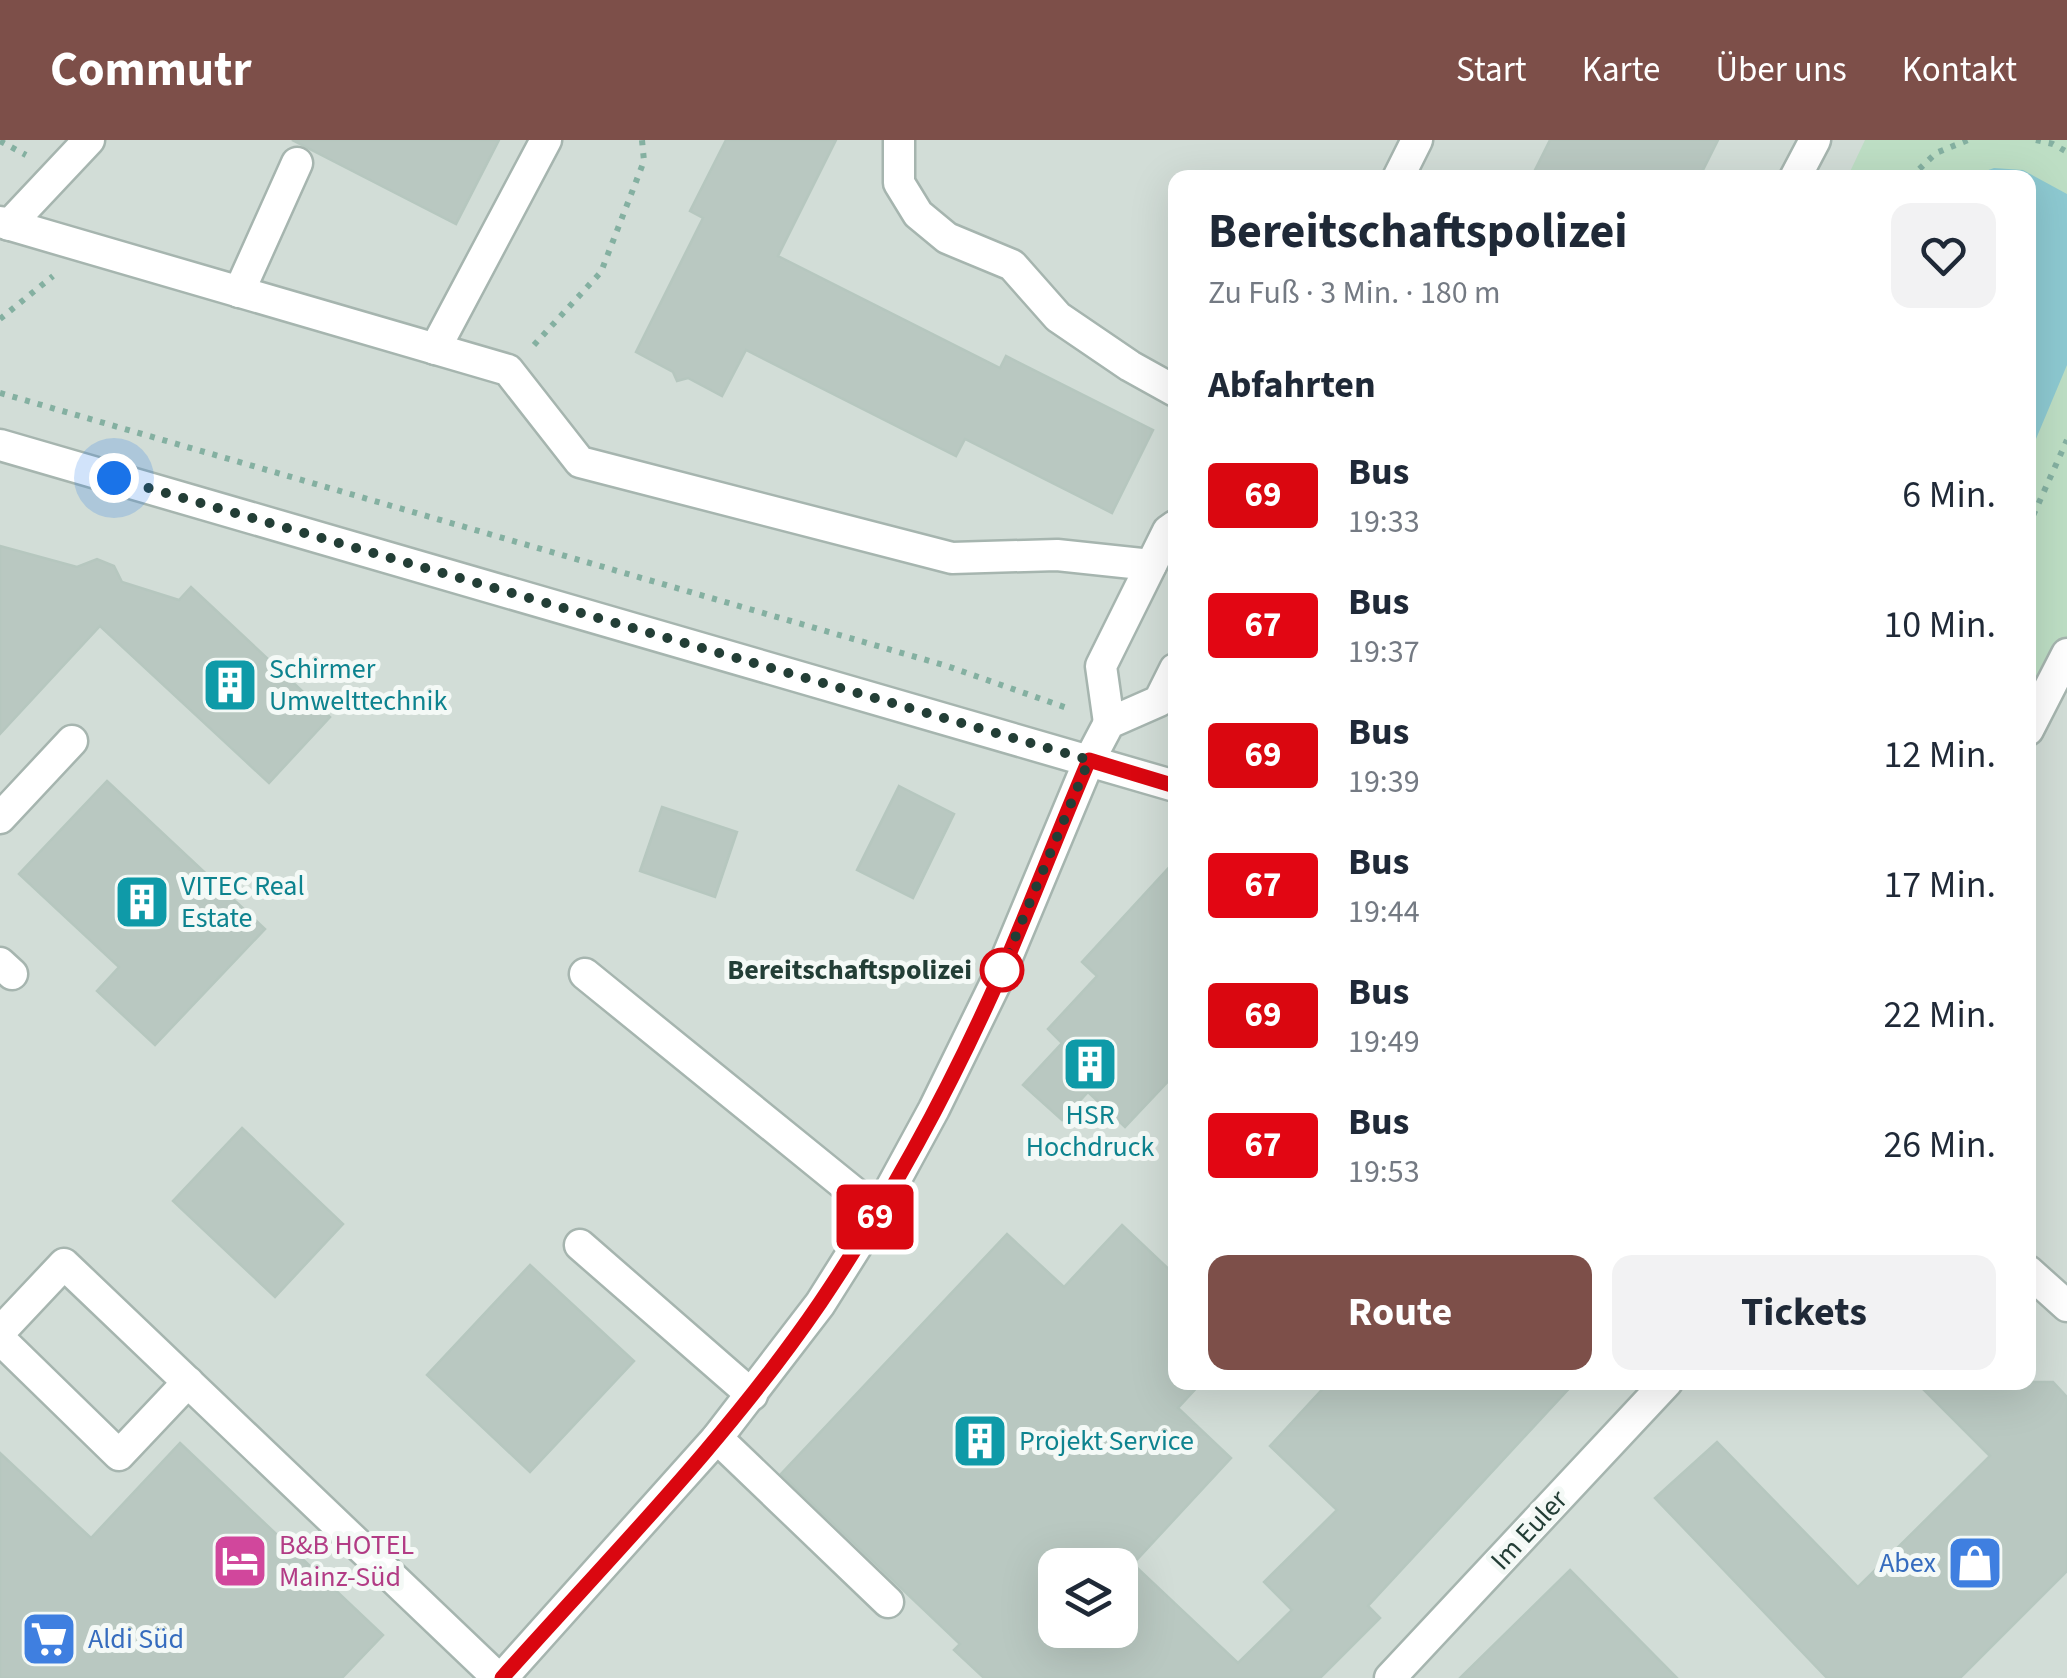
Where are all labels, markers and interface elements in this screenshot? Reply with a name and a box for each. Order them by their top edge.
text: Commutr [50,36,252,104]
text: Start [1456,45,1527,95]
text: Karte [1582,45,1660,95]
text: Über uns [1715,45,1847,95]
text: Kontakt [1902,45,2017,95]
text: Bereitschaftspolizei [1208,198,1628,266]
button: heart [1891,203,1996,308]
text: Zu Fuß · 3 Min. · 180 m [1208,270,1501,316]
text: Abfahrten [1208,358,1376,412]
text: Bus [1348,445,1409,499]
your location [89,453,139,503]
text: 6 Min. [1902,468,1996,522]
text: 69 [1245,470,1281,520]
text: 19:33 [1348,499,1420,545]
text: Bus [1348,575,1409,629]
text: 10 Min. [1883,598,1996,652]
text: 67 [1245,600,1281,650]
text: 19:37 [1348,629,1420,675]
place label: Schirmer Umwelttechnik [269,649,447,721]
building icon: Schirmer Umwelttechnik [200,655,260,715]
text: Bus [1348,705,1409,759]
text: 12 Min. [1883,728,1996,782]
text: 69 [1245,730,1281,780]
text: 19:39 [1348,759,1420,805]
text: Bus [1348,835,1409,889]
text: 17 Min. [1883,858,1996,912]
text: 67 [1245,860,1281,910]
place label: VITEC Real Estate [181,866,305,938]
building icon: VITEC Real Estate [112,872,172,932]
text: 19:44 [1348,889,1420,935]
marker: Bereitschaftspolizei [981,949,1023,991]
place label: Bereitschaftspolizei [727,950,972,990]
text: Bus [1348,965,1409,1019]
text: 22 Min. [1883,988,1996,1042]
text: 69 [1245,990,1281,1040]
text: 19:49 [1348,1019,1420,1065]
building icon: HSR Hochdruck [1060,1034,1120,1094]
place label: HSR Hochdruck [1026,1095,1154,1167]
text: Bus [1348,1095,1409,1149]
text: 26 Min. [1883,1118,1996,1172]
text: 67 [1245,1120,1281,1170]
text: 19:53 [1348,1149,1420,1195]
line badge: 69 [830,1184,920,1250]
text: 69 [857,1192,893,1242]
button: Route [1208,1255,1592,1370]
button: Tickets [1612,1255,1996,1370]
building icon: Projekt Service [950,1411,1010,1471]
place label: Projekt Service [1019,1421,1194,1461]
street label: Im Euler [1481,1481,1577,1579]
place label: B&B HOTEL Mainz-Süd [279,1525,414,1597]
hotel icon: B&B HOTEL Mainz-Süd [210,1531,270,1591]
shop icon: Abex [1945,1533,2005,1593]
place label: Abex [1879,1543,1937,1583]
map controls [1038,1548,1138,1648]
button: layers [1038,1548,1138,1648]
supermarket icon: Aldi Süd [19,1609,79,1669]
place label: Aldi Süd [88,1619,184,1659]

